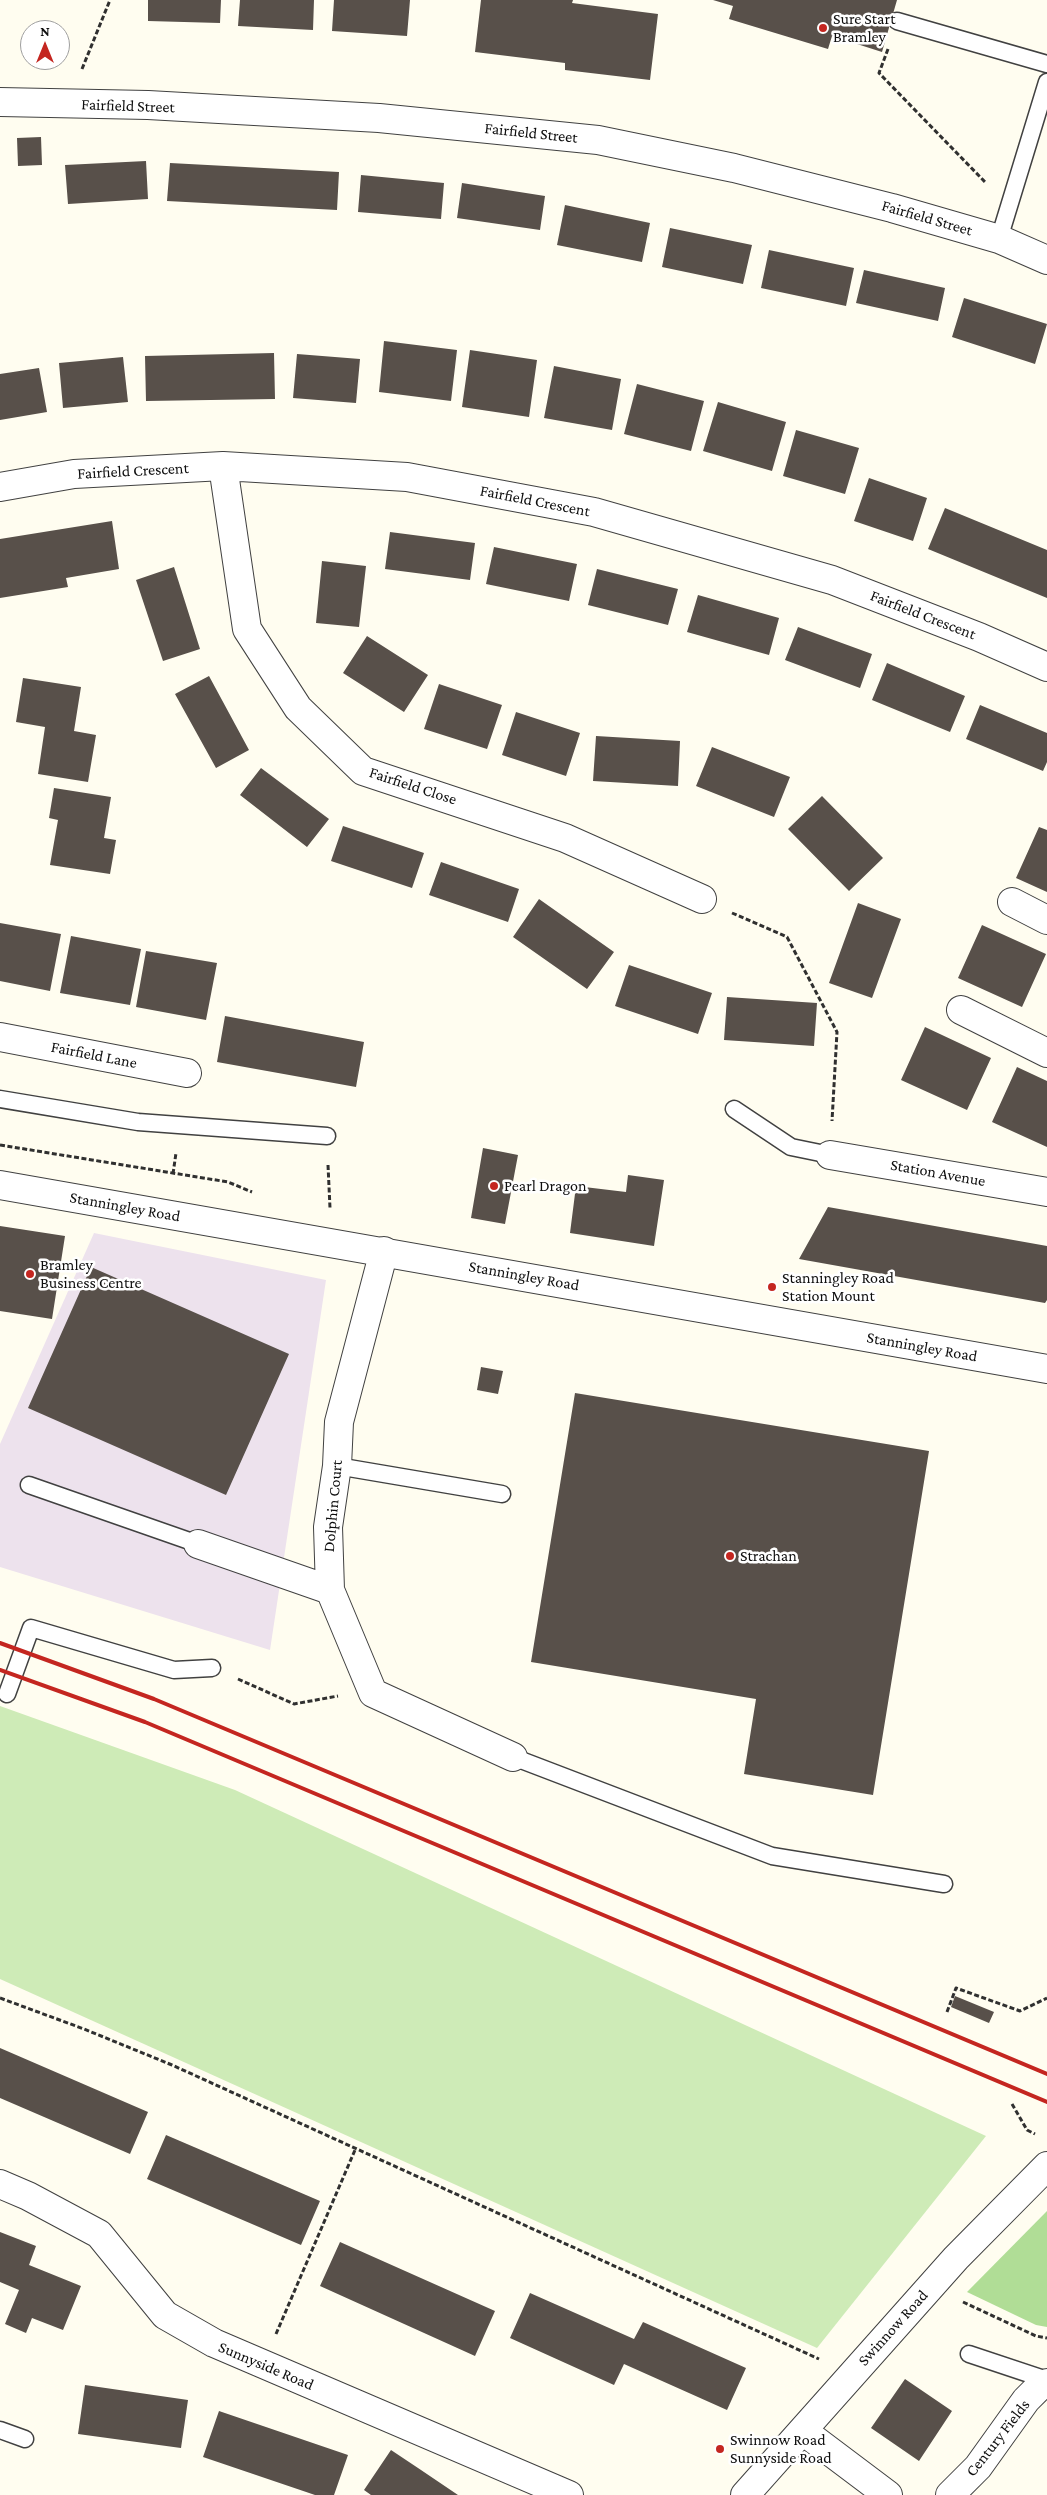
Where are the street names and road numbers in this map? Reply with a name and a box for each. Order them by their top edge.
street label: Fairfield Street [81,95,175,117]
street label: Fairfield Street [484,119,578,147]
street label: Fairfield Street [879,196,975,240]
street label: Fairfield Crescent [77,458,189,484]
street label: Fairfield Crescent [478,481,592,521]
street label: Fairfield Crescent [867,586,979,644]
street label: Fairfield Close [367,763,459,809]
street label: Fairfield Lane [49,1037,139,1073]
street label: Station Avenue [889,1155,987,1191]
street label: Stanningley Road [68,1188,182,1226]
street label: Stanningley Road [467,1257,581,1295]
street label: Stanningley Road [865,1328,979,1366]
street label: Dolphin Court [319,1459,347,1553]
street label: Swinnow Road [854,2286,932,2370]
street label: Sunnyside Road [215,2337,317,2395]
street label: Century Fields [962,2396,1034,2480]

